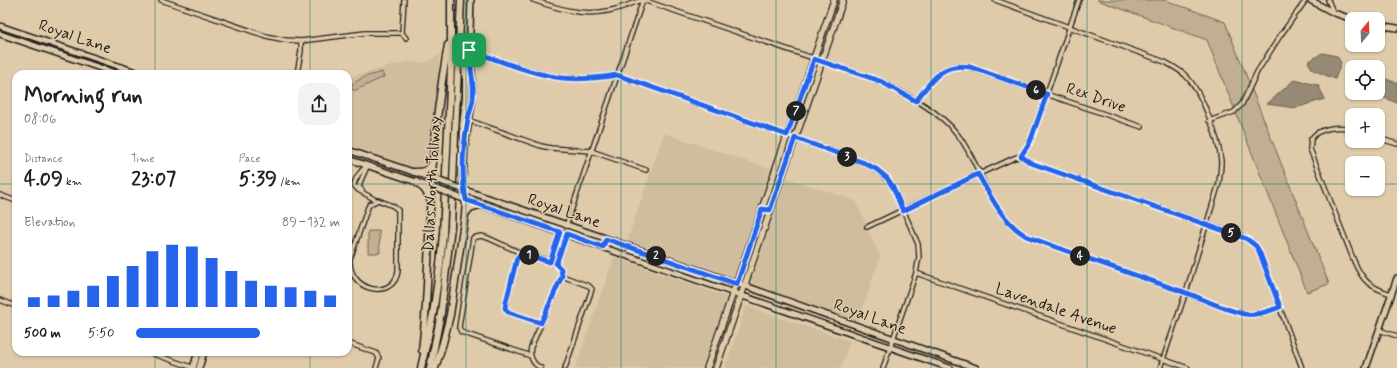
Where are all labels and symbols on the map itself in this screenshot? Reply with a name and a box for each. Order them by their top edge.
north arrow [1345,12,1385,52]
street label: Royal Lane [36,15,114,59]
pin [452,33,486,67]
street label: Rex Drive [1063,78,1129,118]
pin: 6 [1026,80,1046,100]
pin: 7 [786,101,806,121]
street label: Dallas North Tollway [418,115,446,253]
pin: 3 [837,147,857,167]
street label: Royal Lane [525,189,603,233]
pin: 5 [1221,223,1241,243]
pin: 1 [519,245,539,265]
pin: 2 [646,246,666,266]
pin: 4 [1070,246,1090,266]
street label: Lavendale Avenue [993,278,1119,340]
street label: Royal Lane [831,294,909,340]

